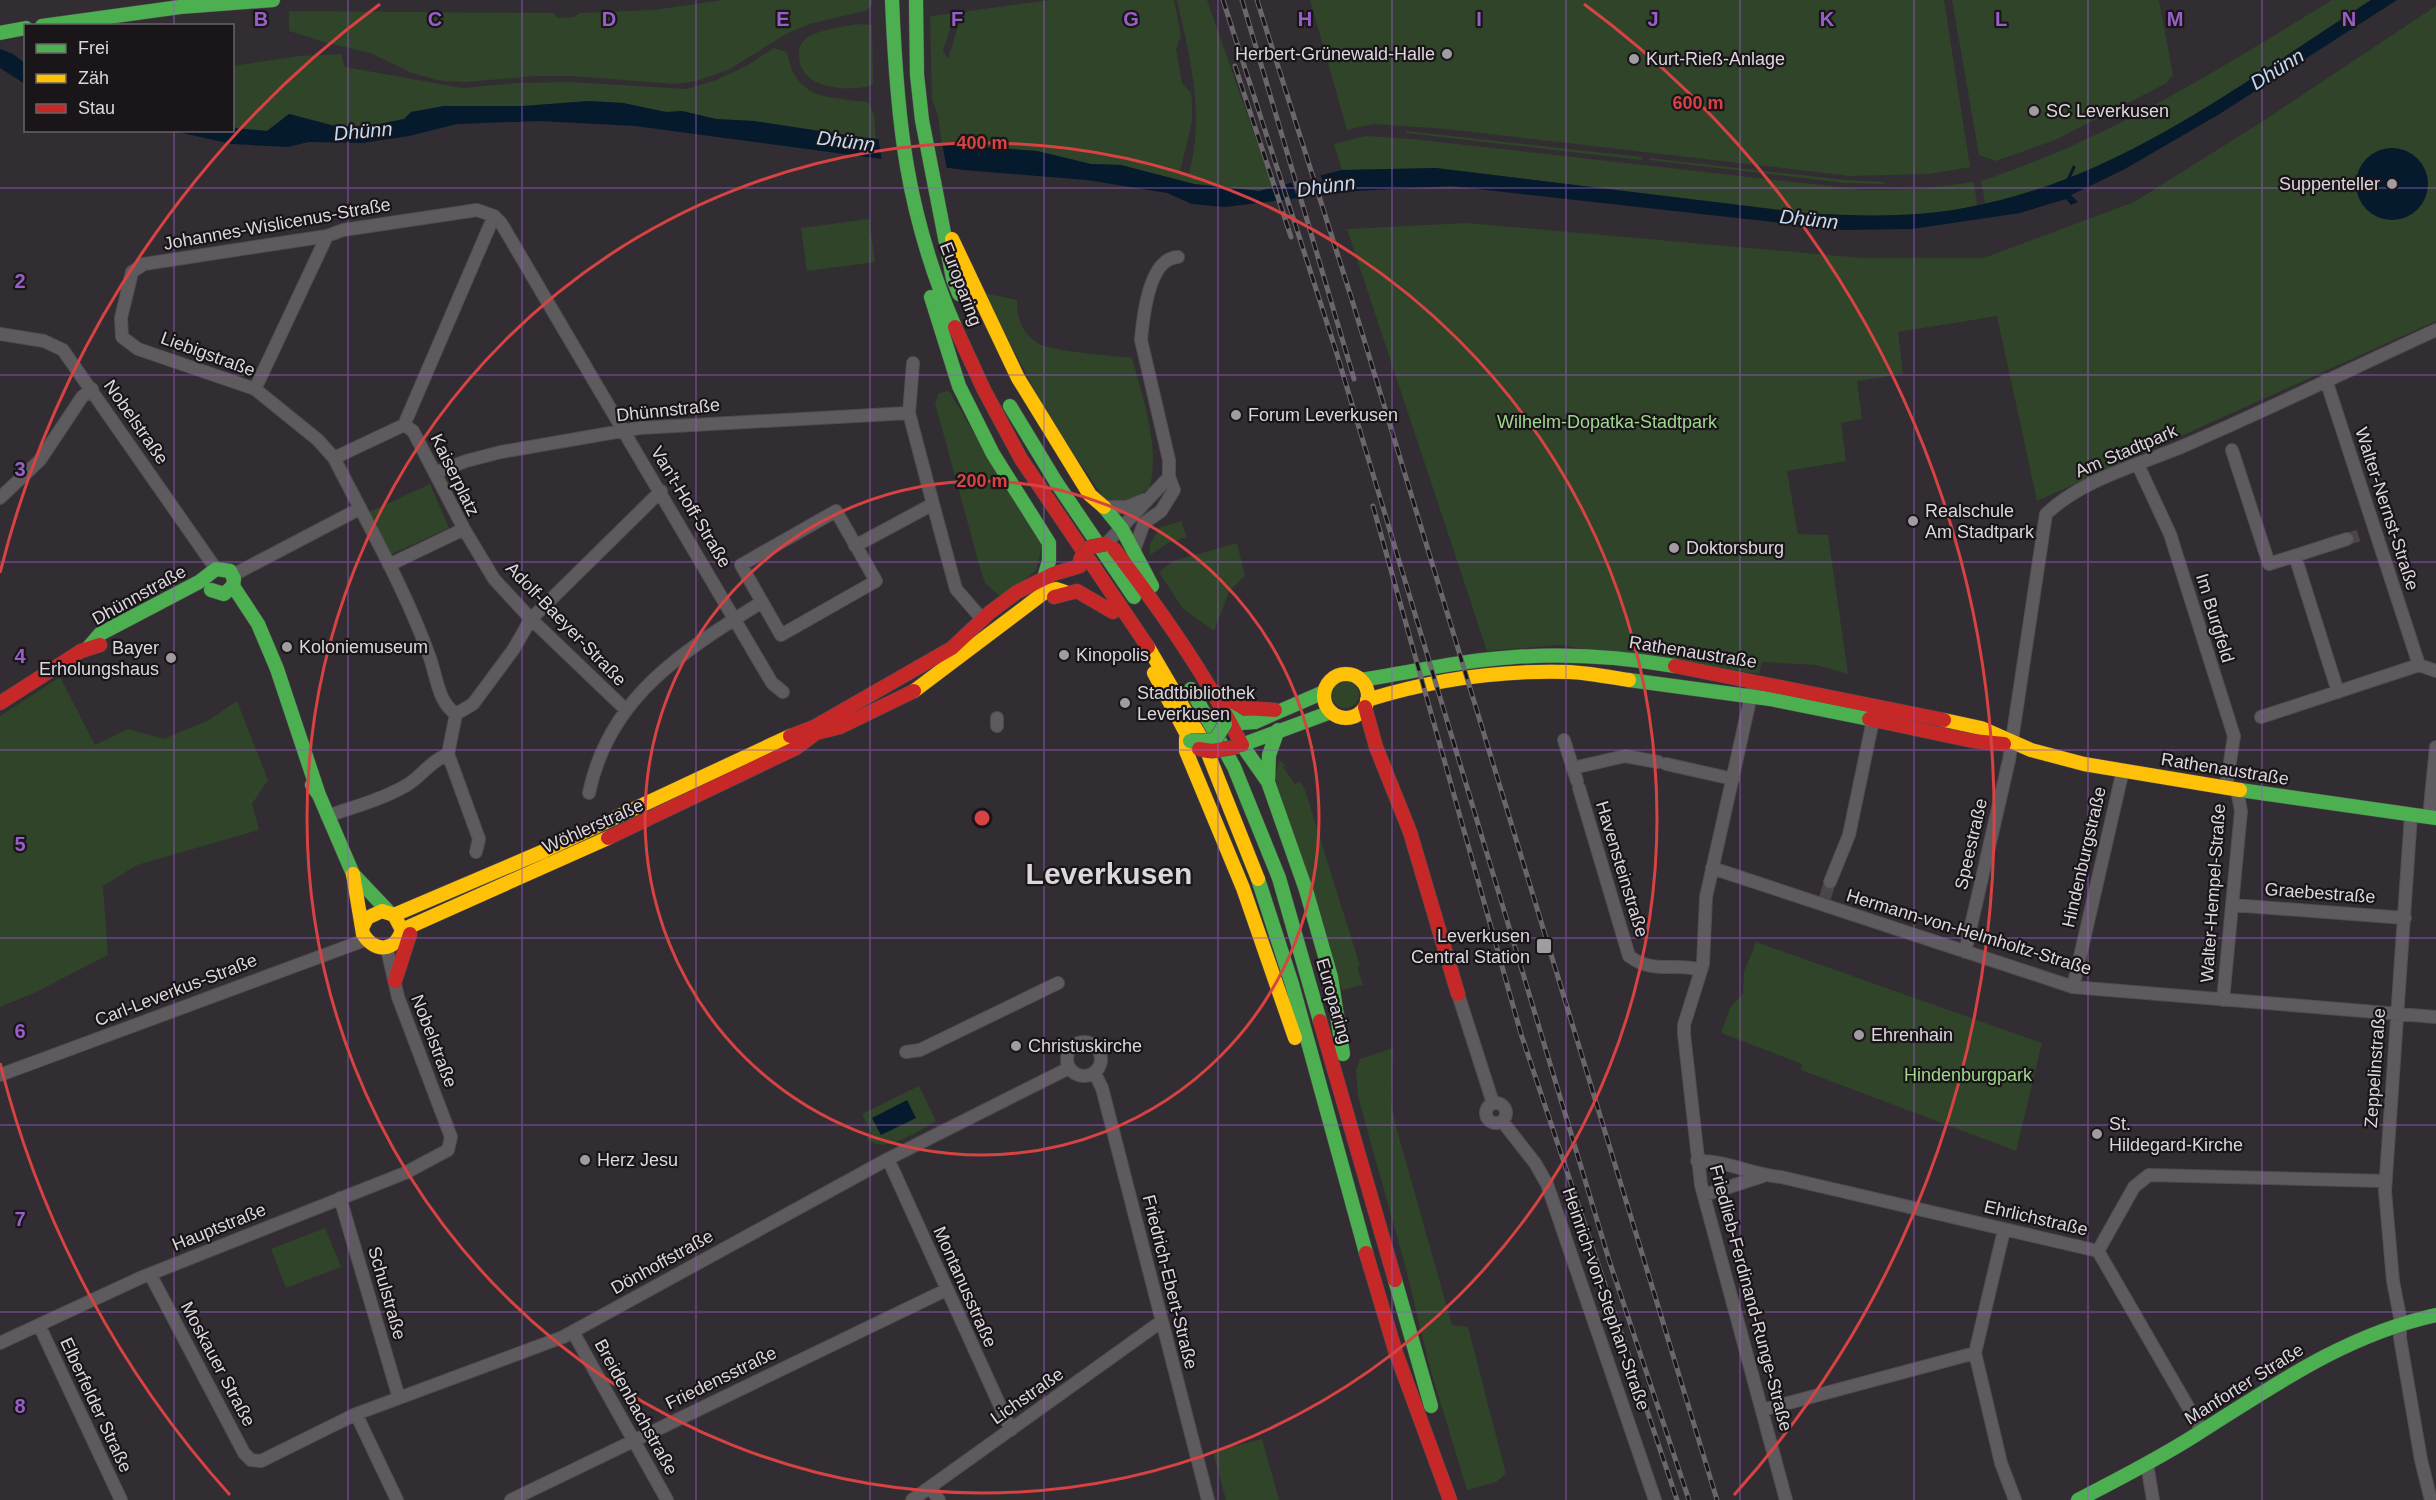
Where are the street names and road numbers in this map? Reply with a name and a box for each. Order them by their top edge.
street label: Johannes-Wislicenus-Straße [162,194,392,254]
street label: Europaring [936,239,986,329]
street label: Liebigstraße [158,328,258,380]
street label: Nobelstraße [100,376,172,468]
street label: Dhünnstraße [615,395,721,425]
street label: Am Stadtpark [2072,420,2181,482]
street label: Walter-Nernst-Straße [2351,425,2423,593]
street label: Kaiserplatz [426,431,484,519]
street label: Van't-Hoff-Straße [647,443,735,571]
street label: Adolf-Baeyer-Straße [502,558,630,690]
street label: Dhünnstraße [89,561,189,629]
street label: Im Burgfeld [2192,571,2238,665]
street label: Rathenaustraße [1628,632,1758,672]
street label: Rathenaustraße [2160,749,2290,789]
street label: Hindenburgstraße [2058,785,2110,929]
street label: Wöhlerstraße [540,795,646,857]
street label: Speestraße [1951,796,1991,892]
street label: Havensteinstraße [1592,799,1652,939]
street label: Walter-Hempel-Straße [2197,803,2229,983]
street label: Graebestraße [2264,879,2376,907]
street label: Hermann-von-Helmholtz-Straße [1844,885,2094,979]
street label: Carl-Leverkus-Straße [92,950,260,1030]
street label: Europaring [1312,956,1356,1046]
street label: Nobelstraße [407,992,461,1090]
street label: Zeppelinstraße [2361,1007,2389,1129]
street label: Friedlieb-Ferdinand-Runge-Straße [1706,1163,1796,1433]
street label: Heinrich-von-Stephan-Straße [1558,1185,1654,1413]
street label: Friedrich-Ebert-Straße [1139,1193,1201,1371]
street label: Ehrlichstraße [1982,1196,2090,1240]
street label: Hauptstraße [169,1199,269,1255]
street label: Montanusstraße [929,1224,1001,1350]
street label: Dönhoffstraße [607,1226,717,1298]
street label: Schulstraße [364,1244,410,1342]
street label: Moskauer Straße [177,1298,259,1430]
street label: Elberfelder Straße [56,1335,136,1475]
street label: Breidenbachstraße [590,1336,682,1478]
street label: Manforter Straße [2181,1339,2307,1429]
street label: Friedensstraße [662,1342,780,1414]
street label: Lichstraße [987,1364,1067,1428]

